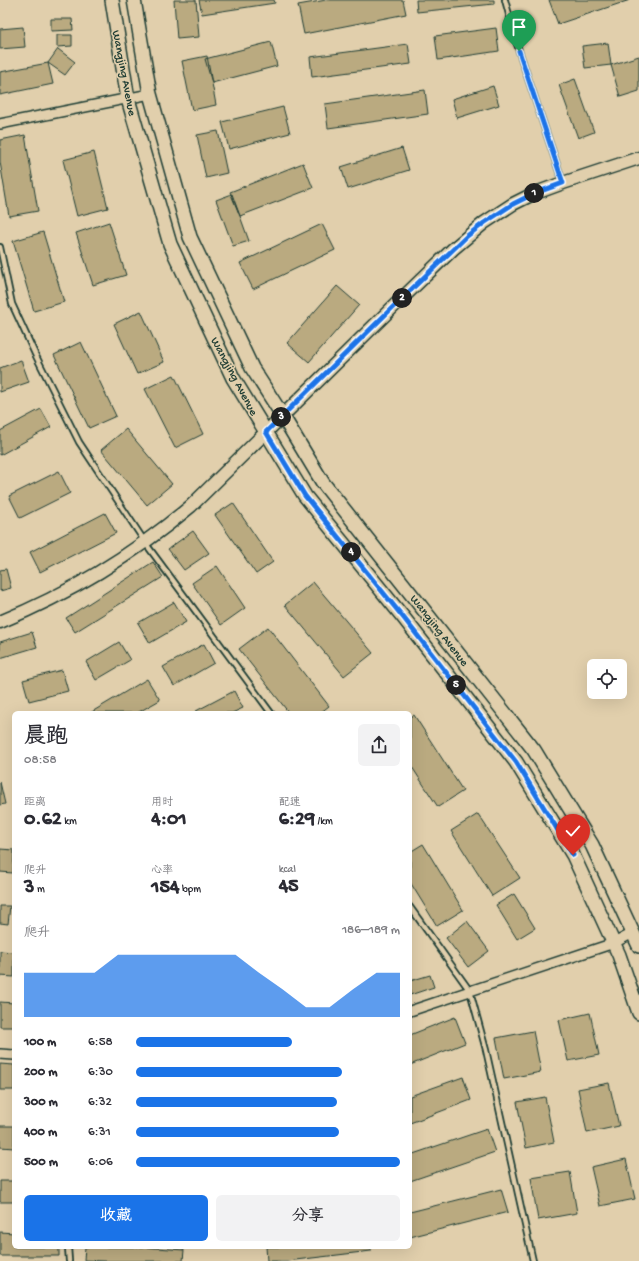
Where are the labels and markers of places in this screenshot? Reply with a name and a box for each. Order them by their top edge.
pin [502,10,536,51]
pin: 1 [524,183,544,203]
pin: 2 [392,288,412,308]
pin: 3 [271,407,291,427]
pin: 4 [341,542,361,562]
pin: 5 [446,675,466,695]
pin [556,814,590,855]

